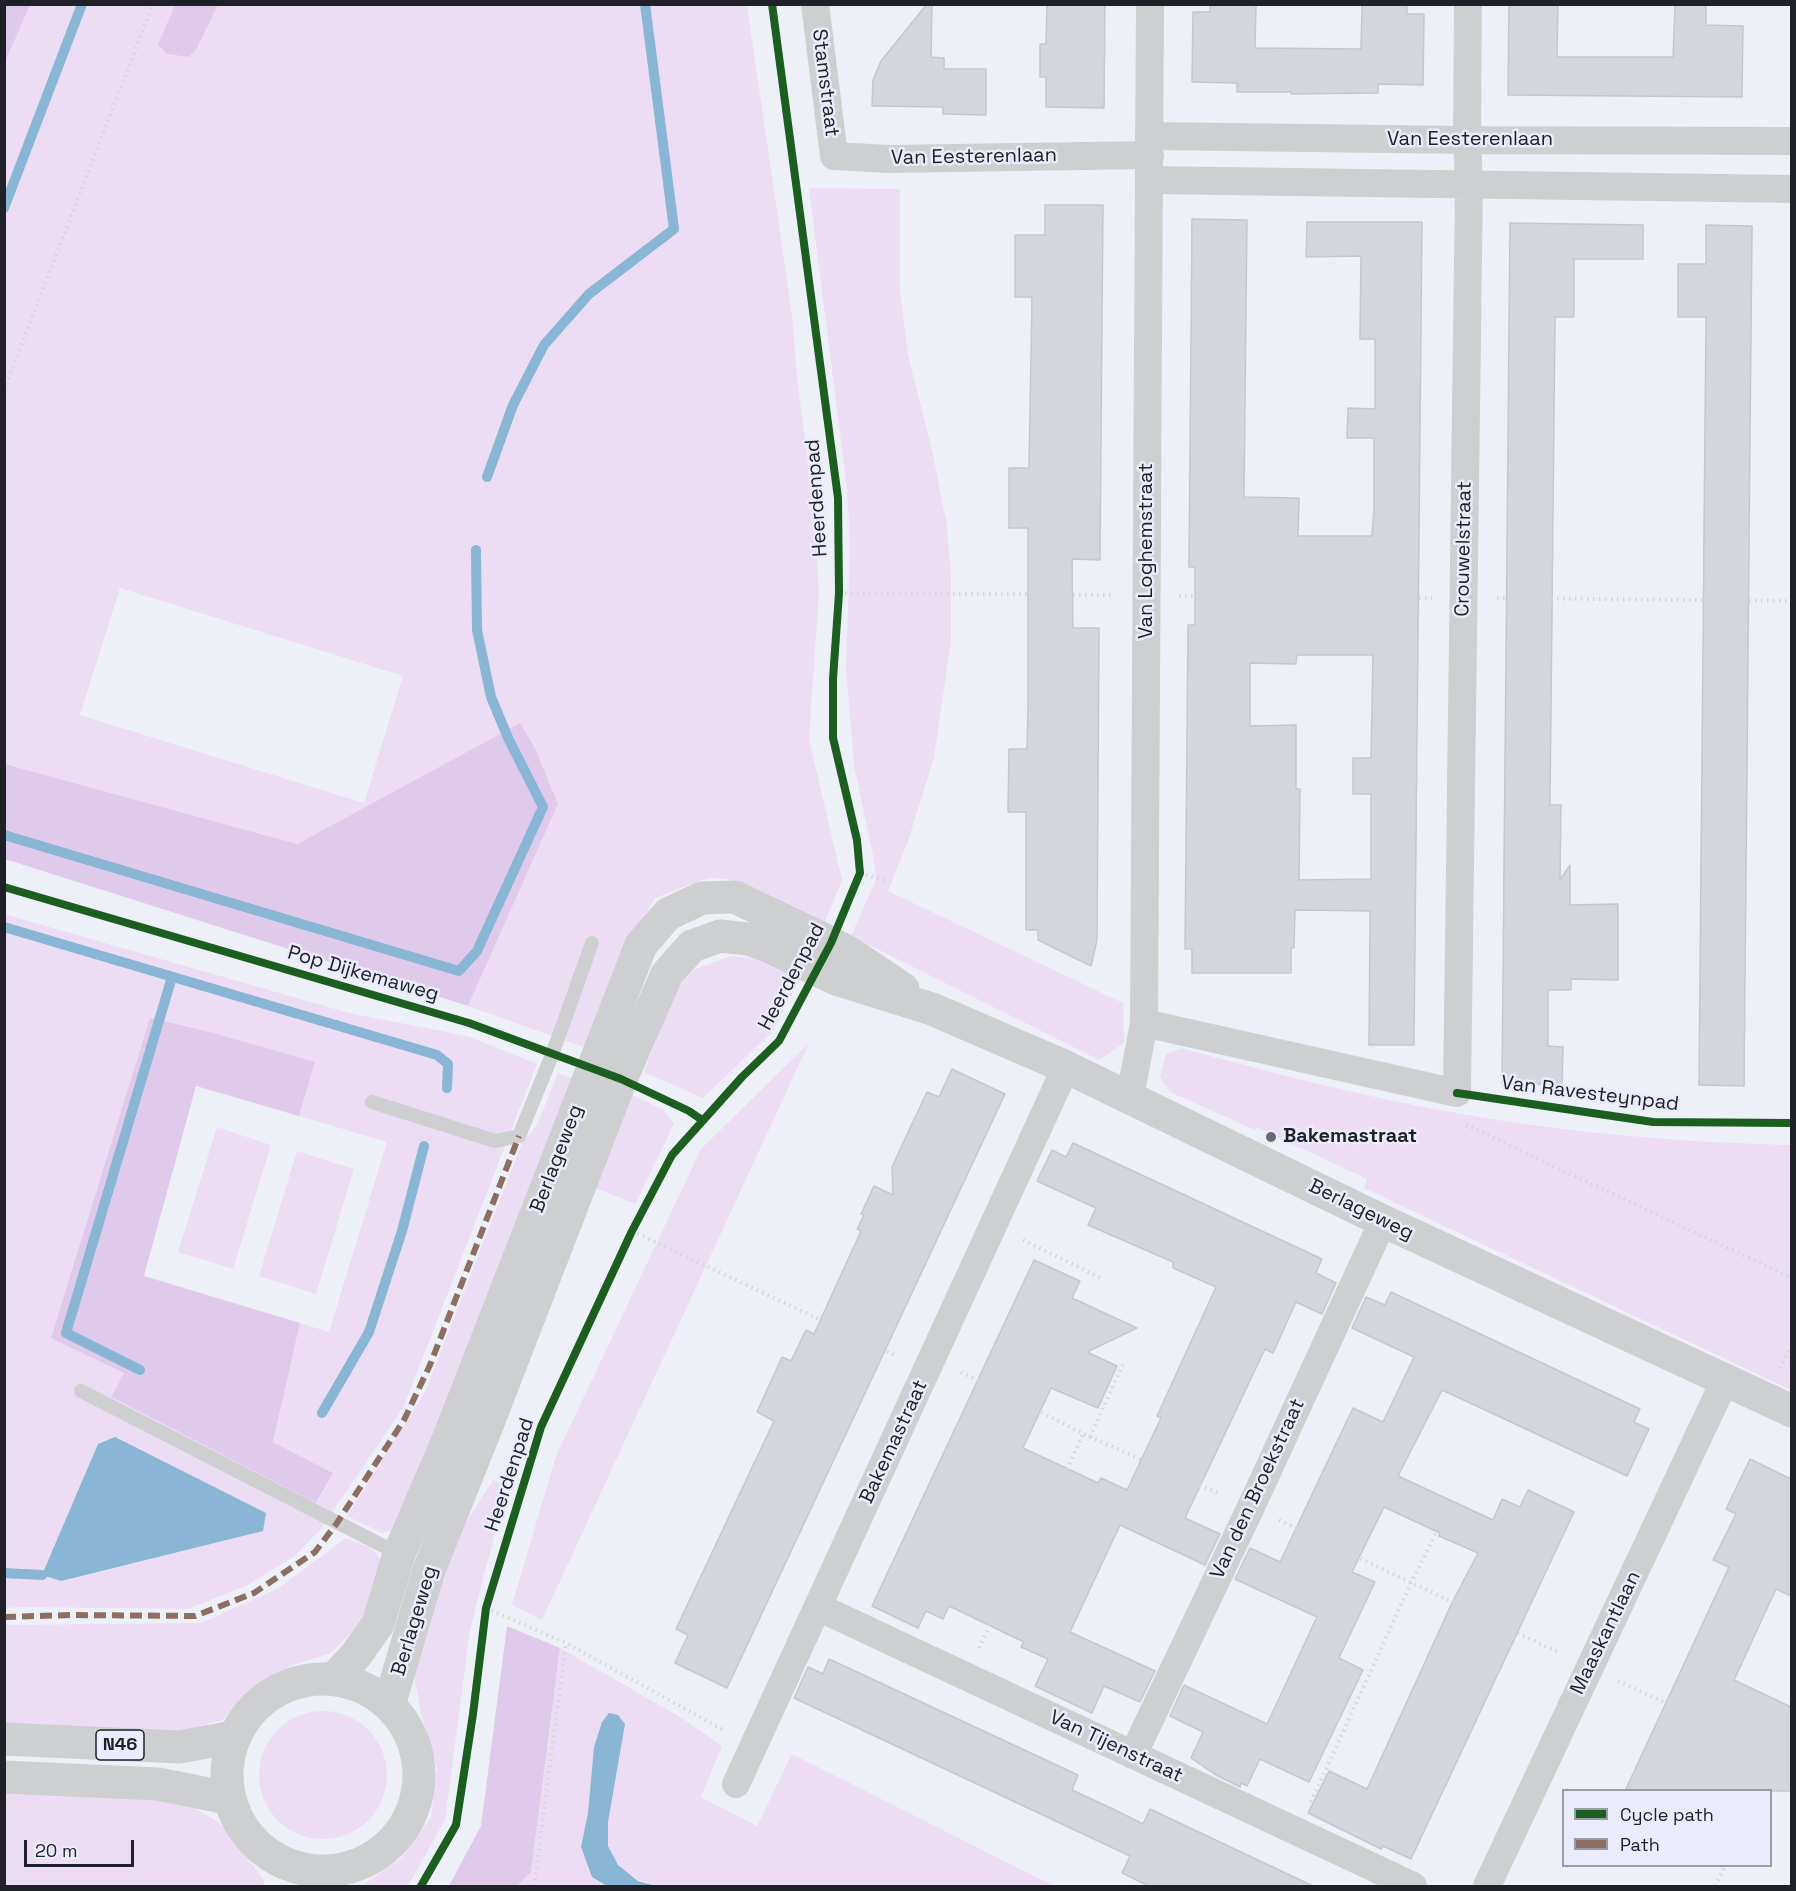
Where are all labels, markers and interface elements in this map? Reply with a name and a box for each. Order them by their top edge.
street label: Stamstraat [806,28,844,138]
street label: Van Eesterenlaan [1387,128,1553,152]
street label: Van Eesterenlaan [891,144,1057,170]
street label: Heerdenpad [801,438,833,558]
street label: Van Loghemstraat [1135,463,1159,639]
street label: Crouwelstraat [1451,481,1477,617]
street label: Heerdenpad [754,919,830,1035]
street label: Pop Dijkemaweg [285,941,441,1007]
street label: Van Ravesteynpad [1500,1071,1680,1117]
street label: Berlageweg [525,1102,589,1216]
place label: Bakemastraat [1283,1125,1417,1149]
marker: Bakemastraat [1264,1130,1278,1144]
street label: Berlageweg [1305,1174,1417,1246]
street label: Bakemastraat [855,1376,933,1508]
street label: Van den Broekstraat [1206,1395,1310,1583]
street label: Heerdenpad [480,1415,540,1535]
street label: Berlageweg [387,1563,443,1679]
street label: Maaskantlaan [1566,1567,1646,1699]
street label: Van Tijenstraat [1046,1706,1186,1788]
road number: N46 [96,1730,144,1760]
legend [1562,1789,1772,1867]
text: Cycle path [1620,1803,1714,1826]
scale bar [27,1828,136,1866]
text: Path [1620,1833,1660,1856]
text: 20 m [35,1839,78,1862]

